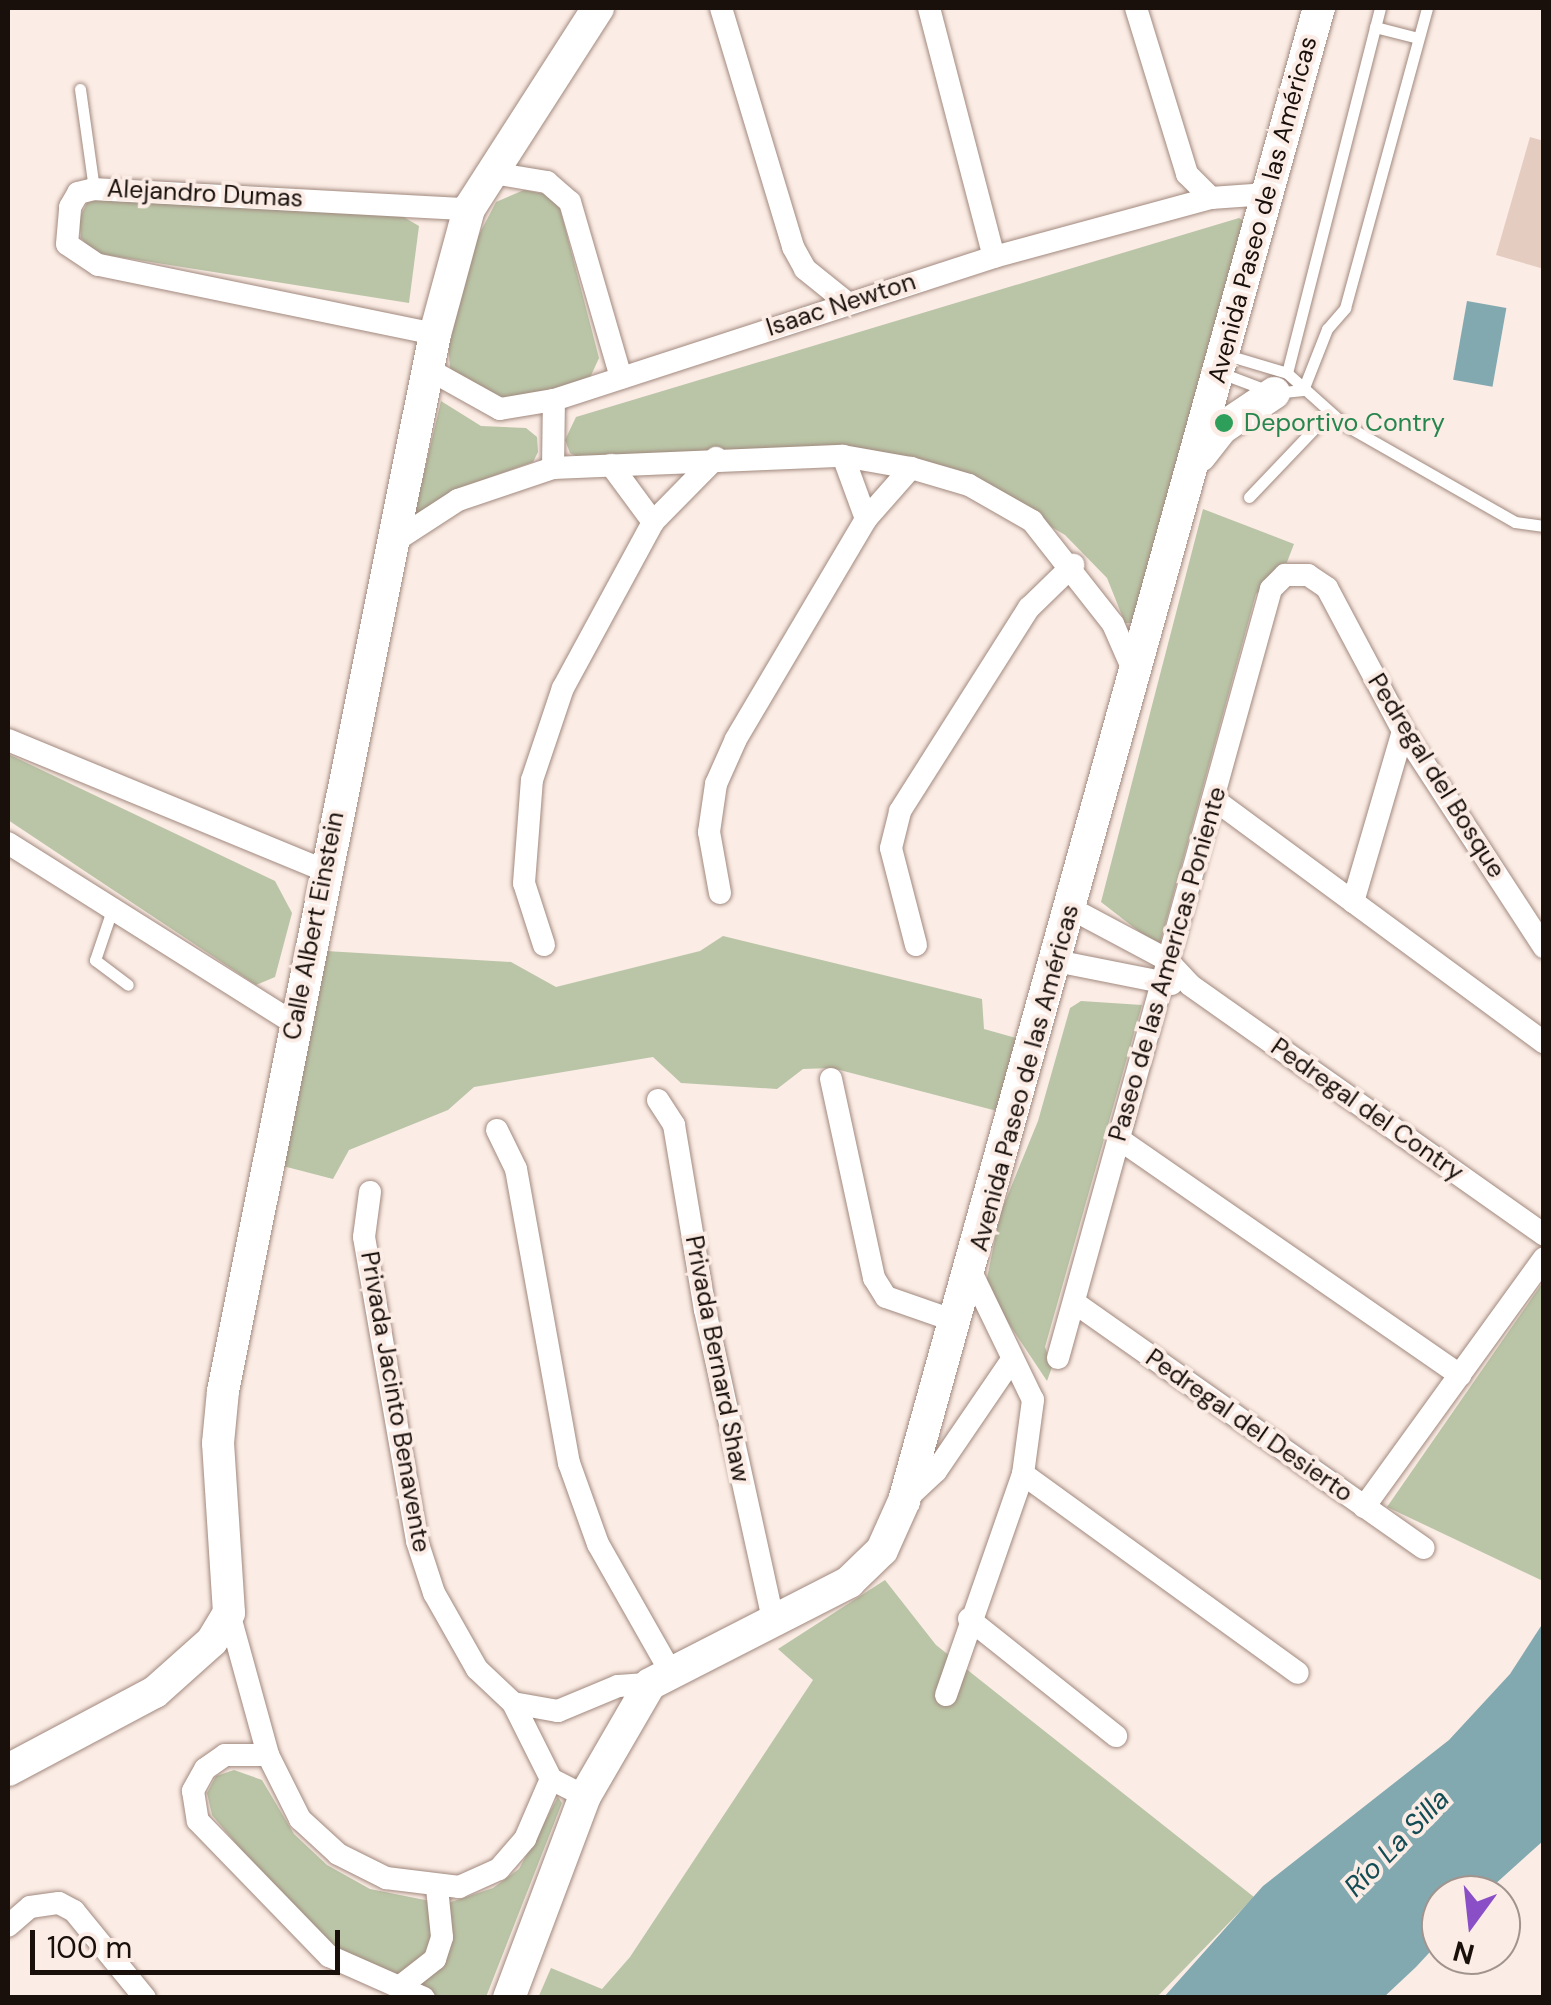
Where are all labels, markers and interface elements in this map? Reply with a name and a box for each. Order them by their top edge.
street label: Avenida Paseo de las Américas [1202,33,1324,387]
street label: Alejandro Dumas [106,174,304,214]
street label: Isaac Newton [763,267,919,343]
place label: Deportivo Contry [1244,408,1445,438]
marker: Deportivo Contry [1213,412,1235,434]
street label: Pedregal del Bosque [1361,668,1511,884]
street label: Paseo de las Americas Poniente [1103,783,1233,1145]
street label: Calle Albert Einstein [277,809,351,1043]
street label: Avenida Paseo de las Américas [964,901,1086,1255]
street label: Pedregal del Contry [1265,1032,1469,1188]
street label: Privada Bernard Shaw [678,1233,756,1485]
street label: Privada Jacinto Benavente [354,1249,436,1555]
street label: Pedregal del Desierto [1140,1343,1358,1509]
water label: Río La Silla [1337,1782,1457,1904]
north arrow [1421,1875,1521,1975]
scale bar [35,1910,345,1972]
text: 100 m [47,1928,132,1967]
text: N [1449,1932,1478,1973]

